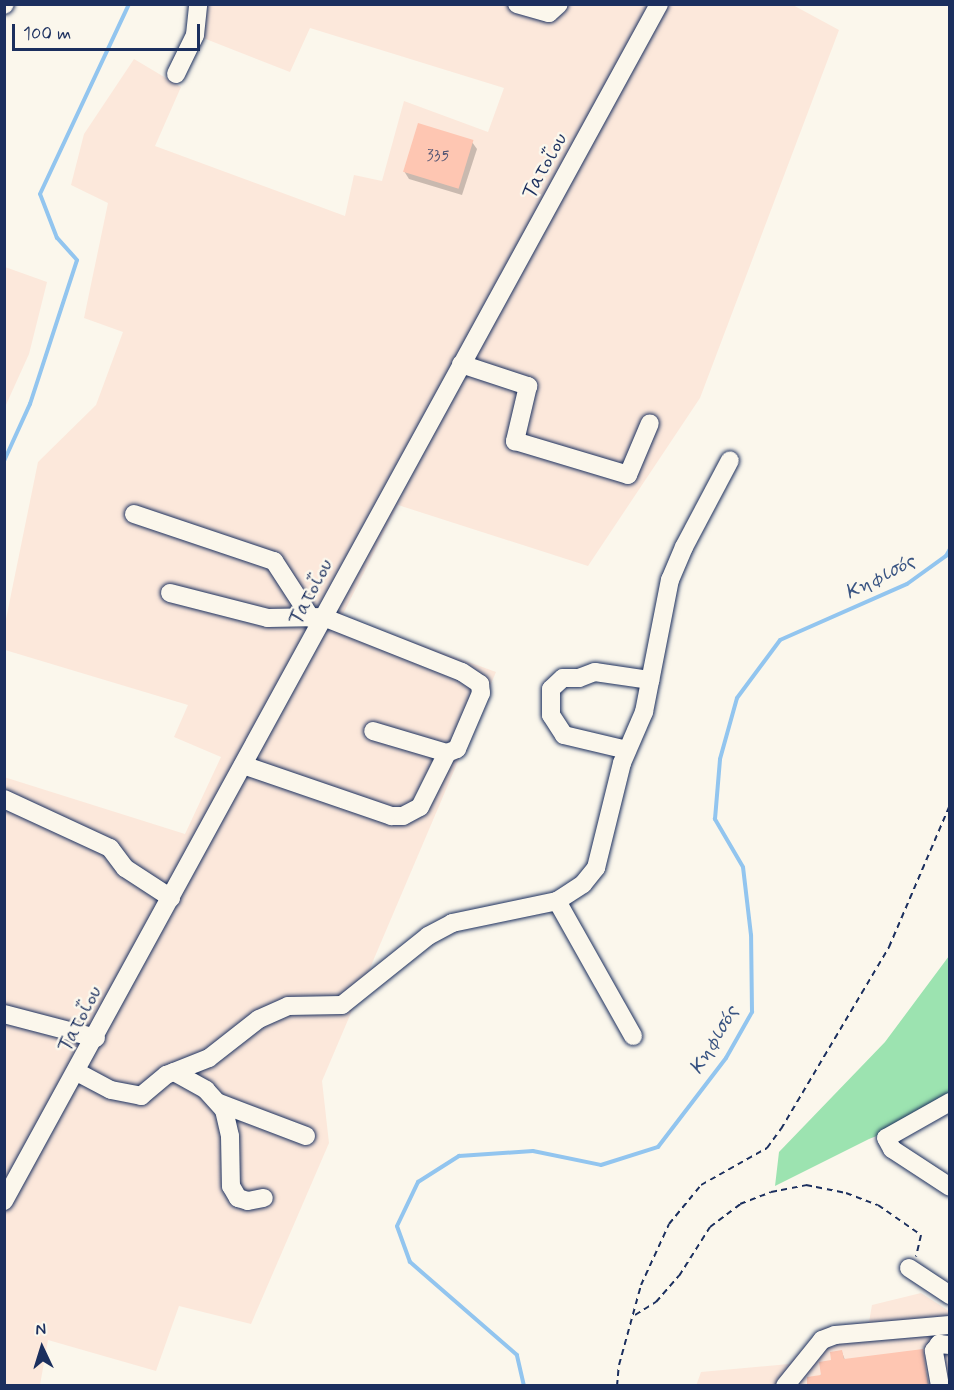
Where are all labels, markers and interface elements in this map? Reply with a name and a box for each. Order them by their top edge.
scale bar [15,12,202,50]
text: 100 m [23,22,71,46]
street label: Τατοΐου [517,129,573,203]
house number: 335 [427,146,449,166]
water label: Κηφισός [841,549,919,605]
street label: Τατοΐου [284,555,338,629]
street label: Τατοΐου [53,982,107,1056]
water label: Κηφισός [684,1001,744,1079]
north arrow [12,1318,72,1378]
text: N [35,1319,47,1340]

